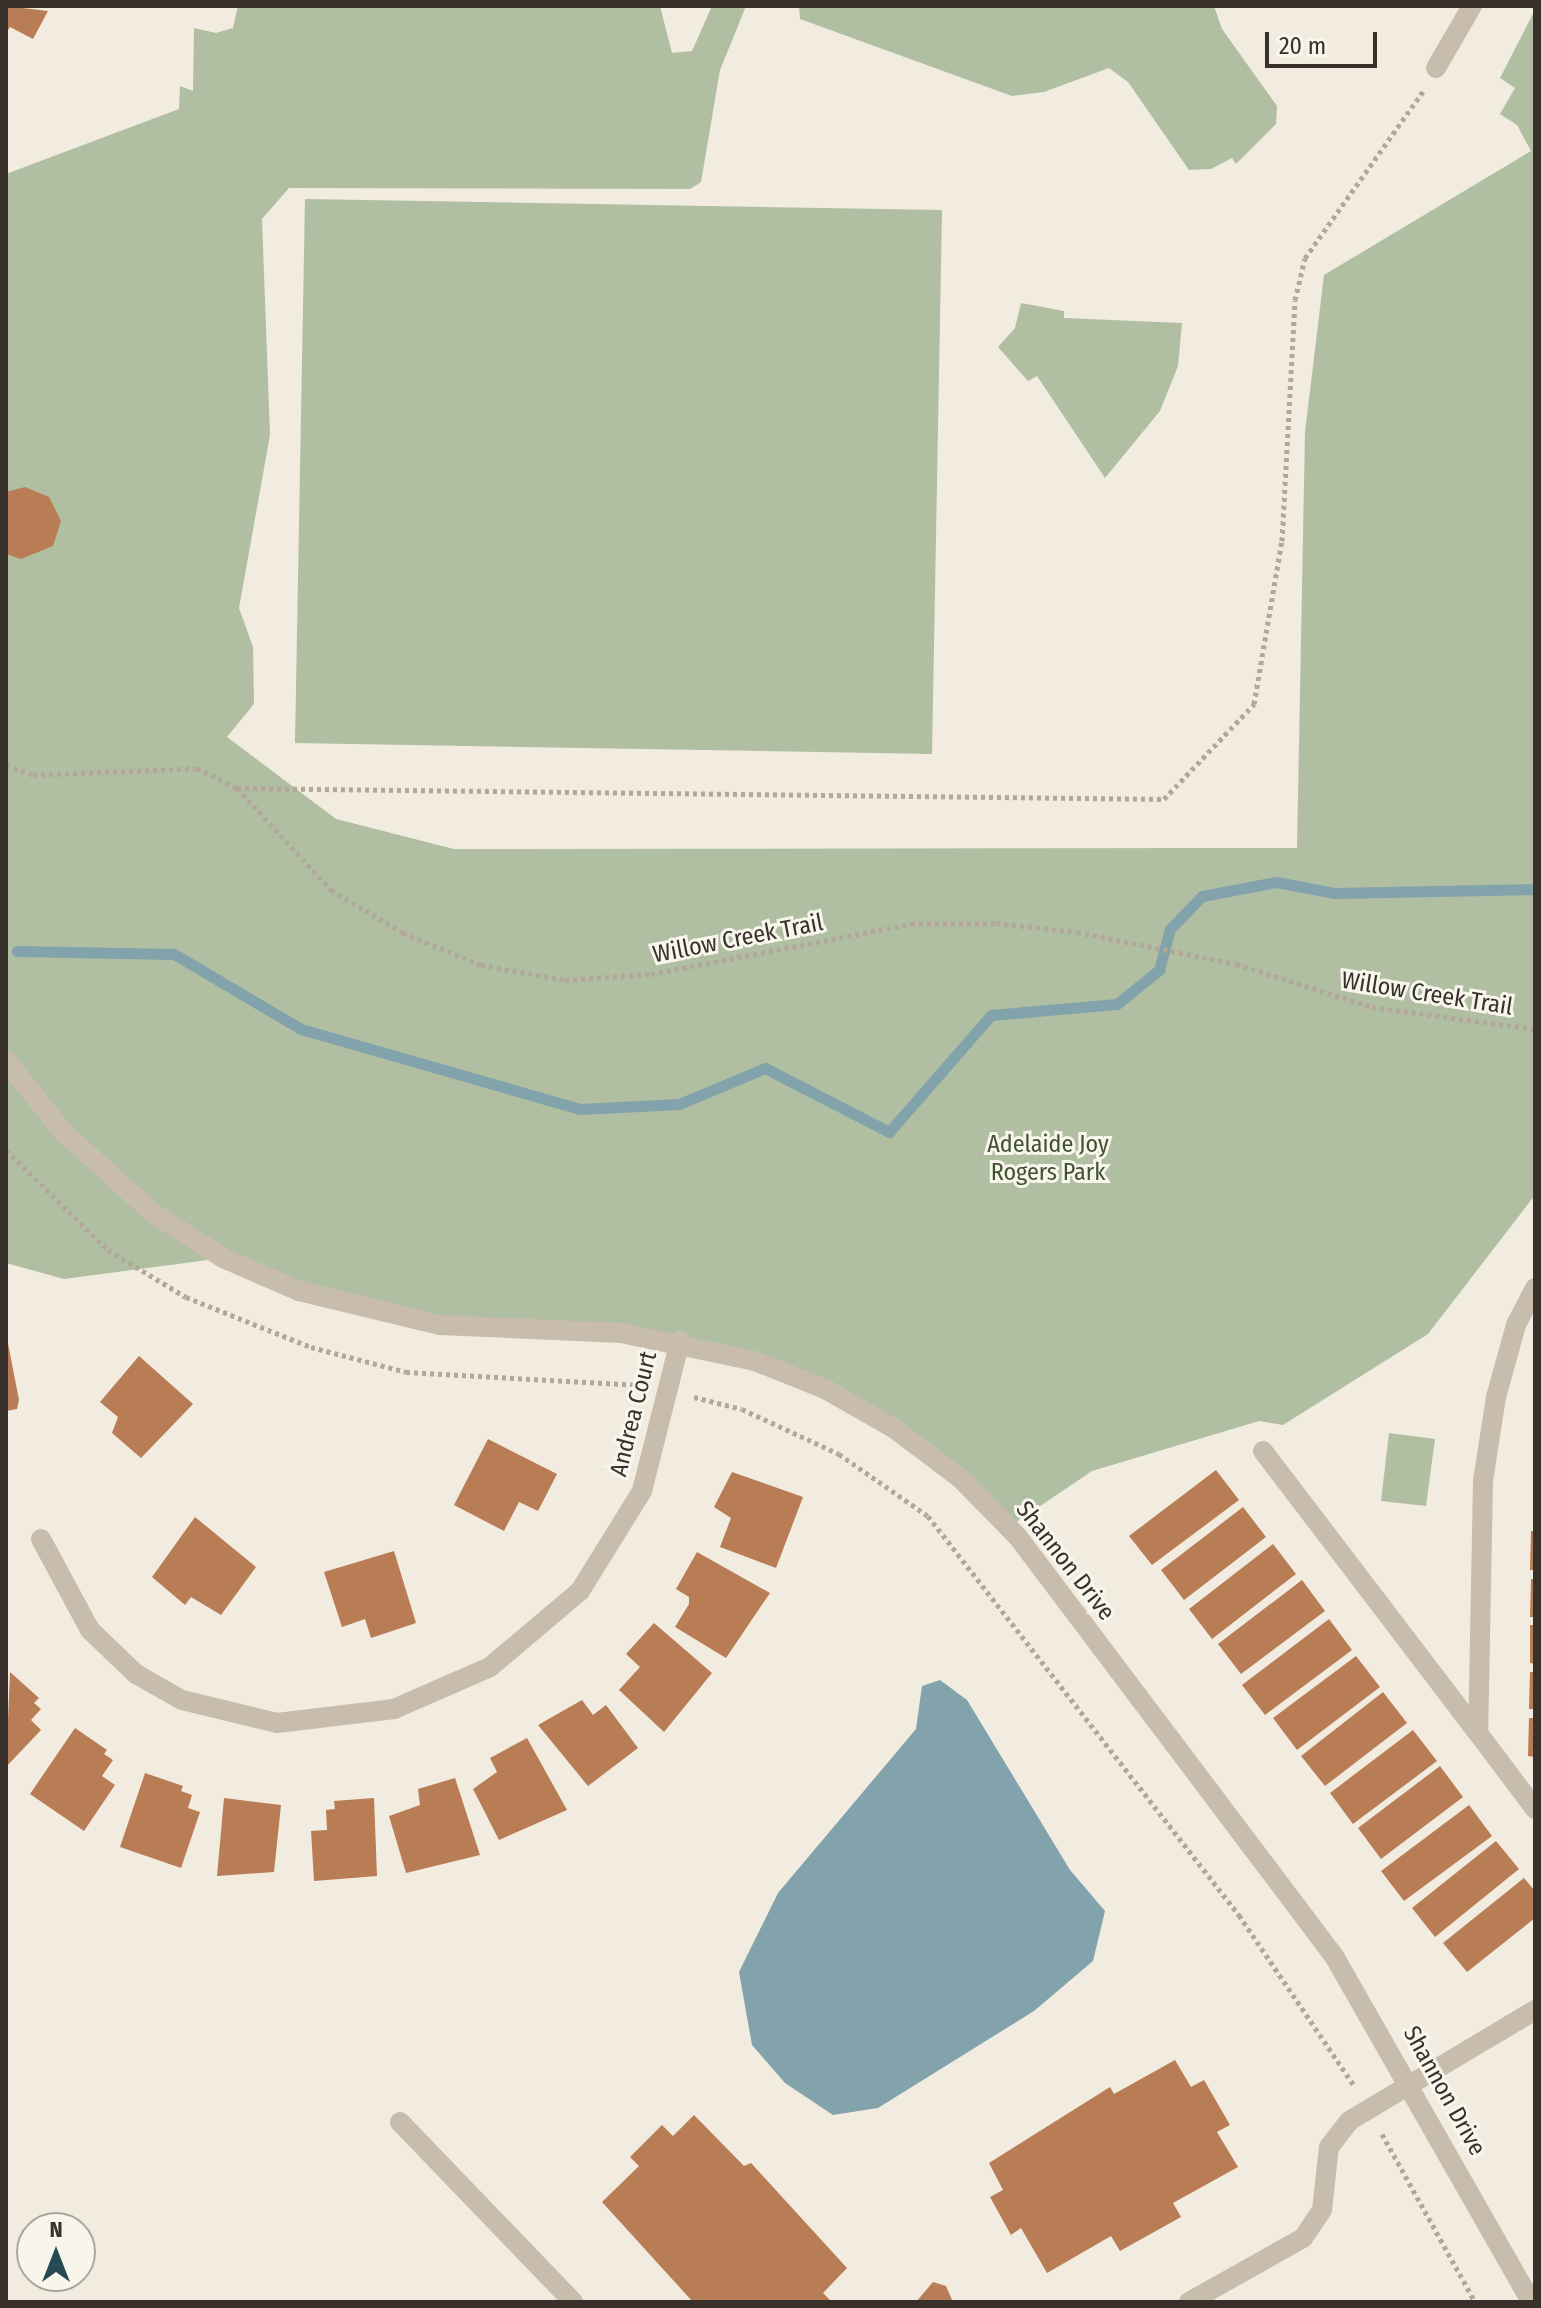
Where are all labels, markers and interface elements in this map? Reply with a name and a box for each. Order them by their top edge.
scale bar [1269,16,1381,66]
text: 20 m [1279,32,1326,60]
street label: Willow Creek Trail [650,908,826,970]
street label: Willow Creek Trail [1339,966,1515,1022]
park label: Adelaide Joy Rogers Park [987,1131,1109,1187]
street label: Andrea Court [605,1348,663,1480]
street label: Shannon Drive [1010,1496,1120,1626]
street label: Shannon Drive [1397,2021,1491,2161]
north arrow [16,2212,96,2292]
text: N [49,2216,63,2243]

